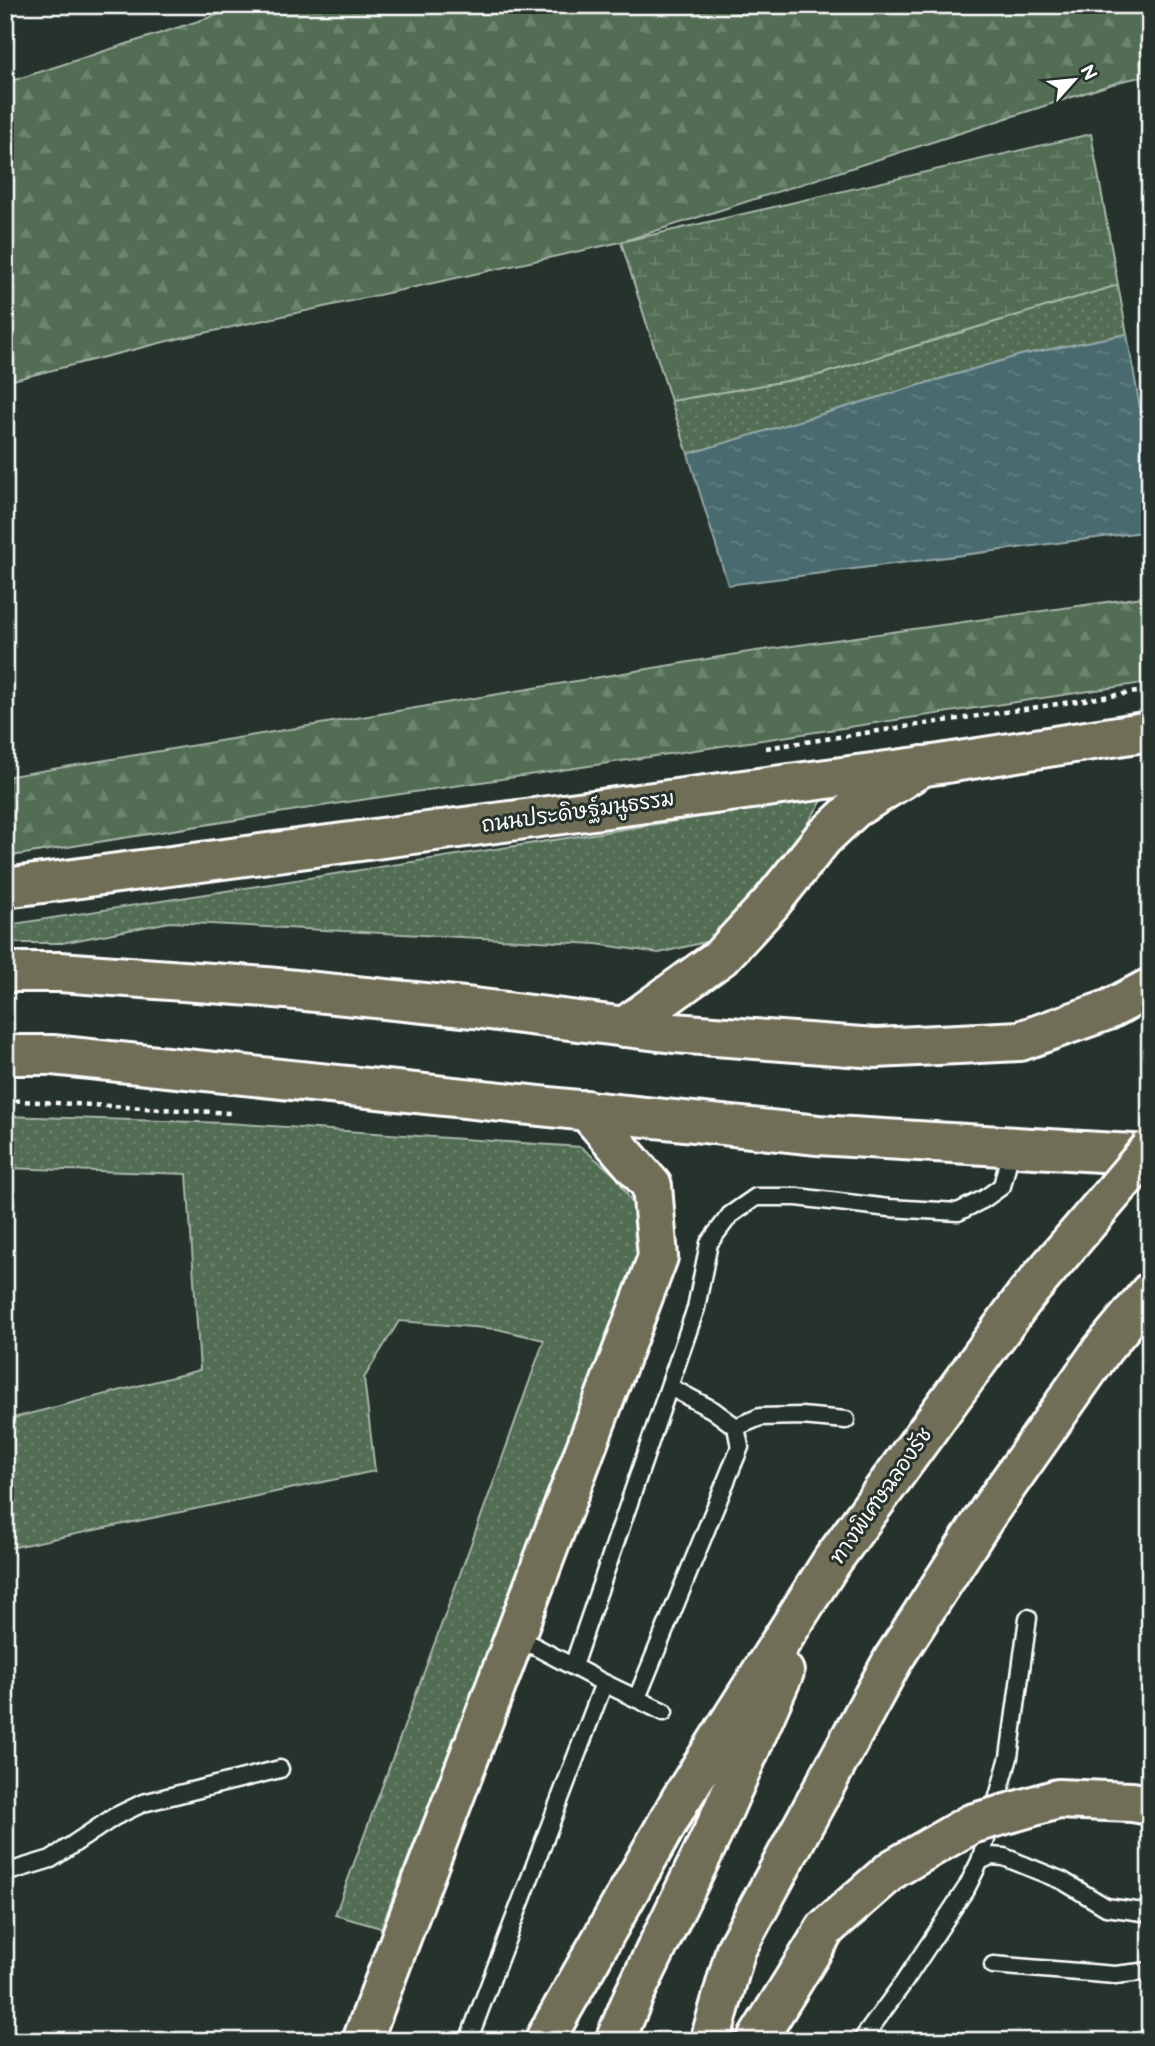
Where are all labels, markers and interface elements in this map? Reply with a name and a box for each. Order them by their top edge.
north arrow [1040,46,1110,116]
text: N [1074,61,1101,85]
street label: ถนนประดิษฐ์มนูธรรม [480,785,677,841]
street label: ทางพิเศษฉลองรัช [825,1423,937,1569]

